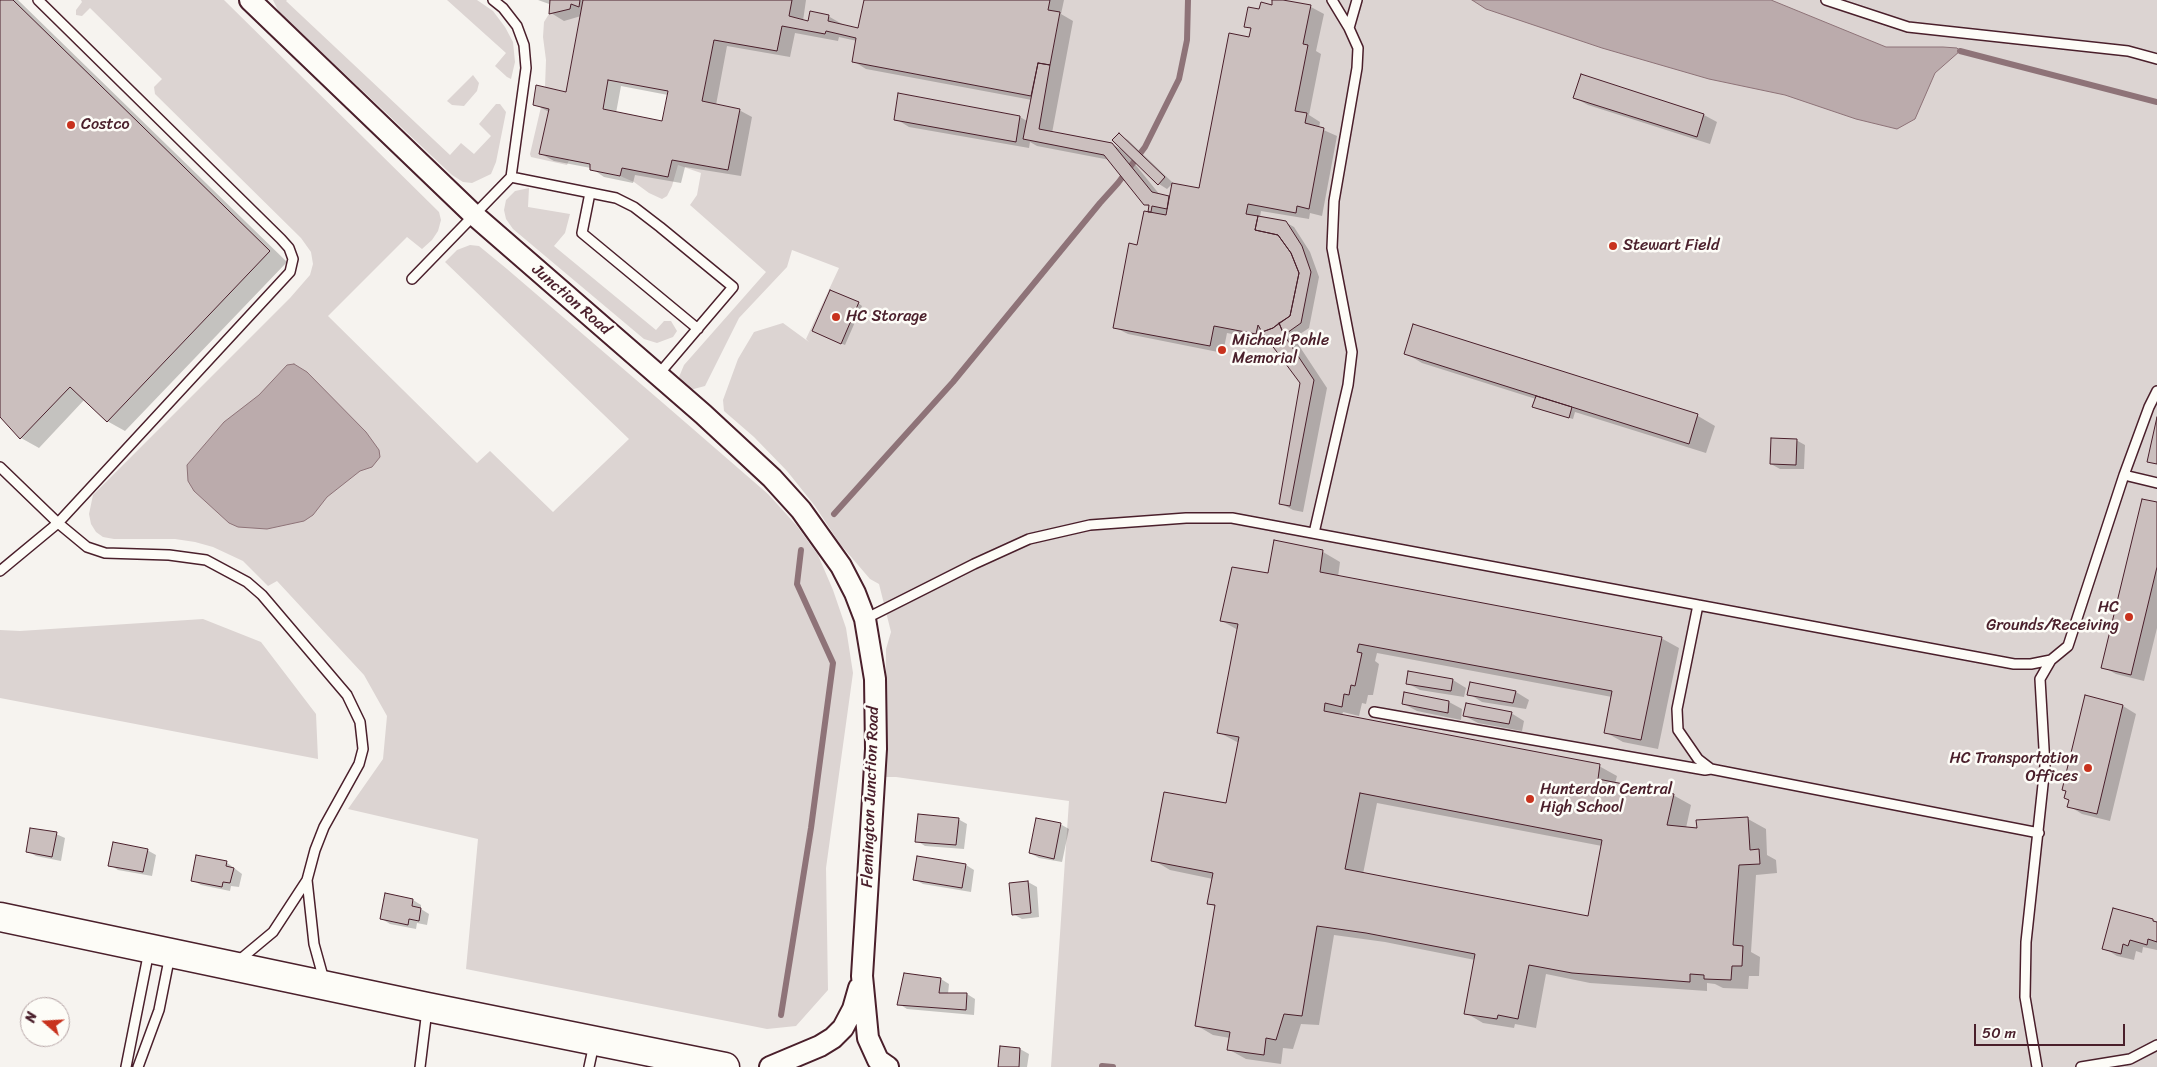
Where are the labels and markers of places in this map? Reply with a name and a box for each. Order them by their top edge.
place label: Costco [81,115,130,135]
marker: Costco [65,119,77,131]
place label: Stewart Field [1623,236,1719,256]
marker: Stewart Field [1607,240,1619,252]
place label: HC Storage [846,307,927,327]
marker: HC Storage [830,311,842,323]
place label: Michael Pohle Memorial [1232,331,1329,369]
marker: Michael Pohle Memorial [1216,344,1228,356]
place label: HC Grounds/Receiving [1986,598,2119,636]
marker: HC Grounds/Receiving [2123,611,2135,623]
place label: HC Transportation Offices [1950,749,2078,787]
marker: HC Transportation Offices [2082,762,2094,774]
place label: Hunterdon Central High School [1540,780,1672,818]
marker: Hunterdon Central High School [1524,793,1536,805]

